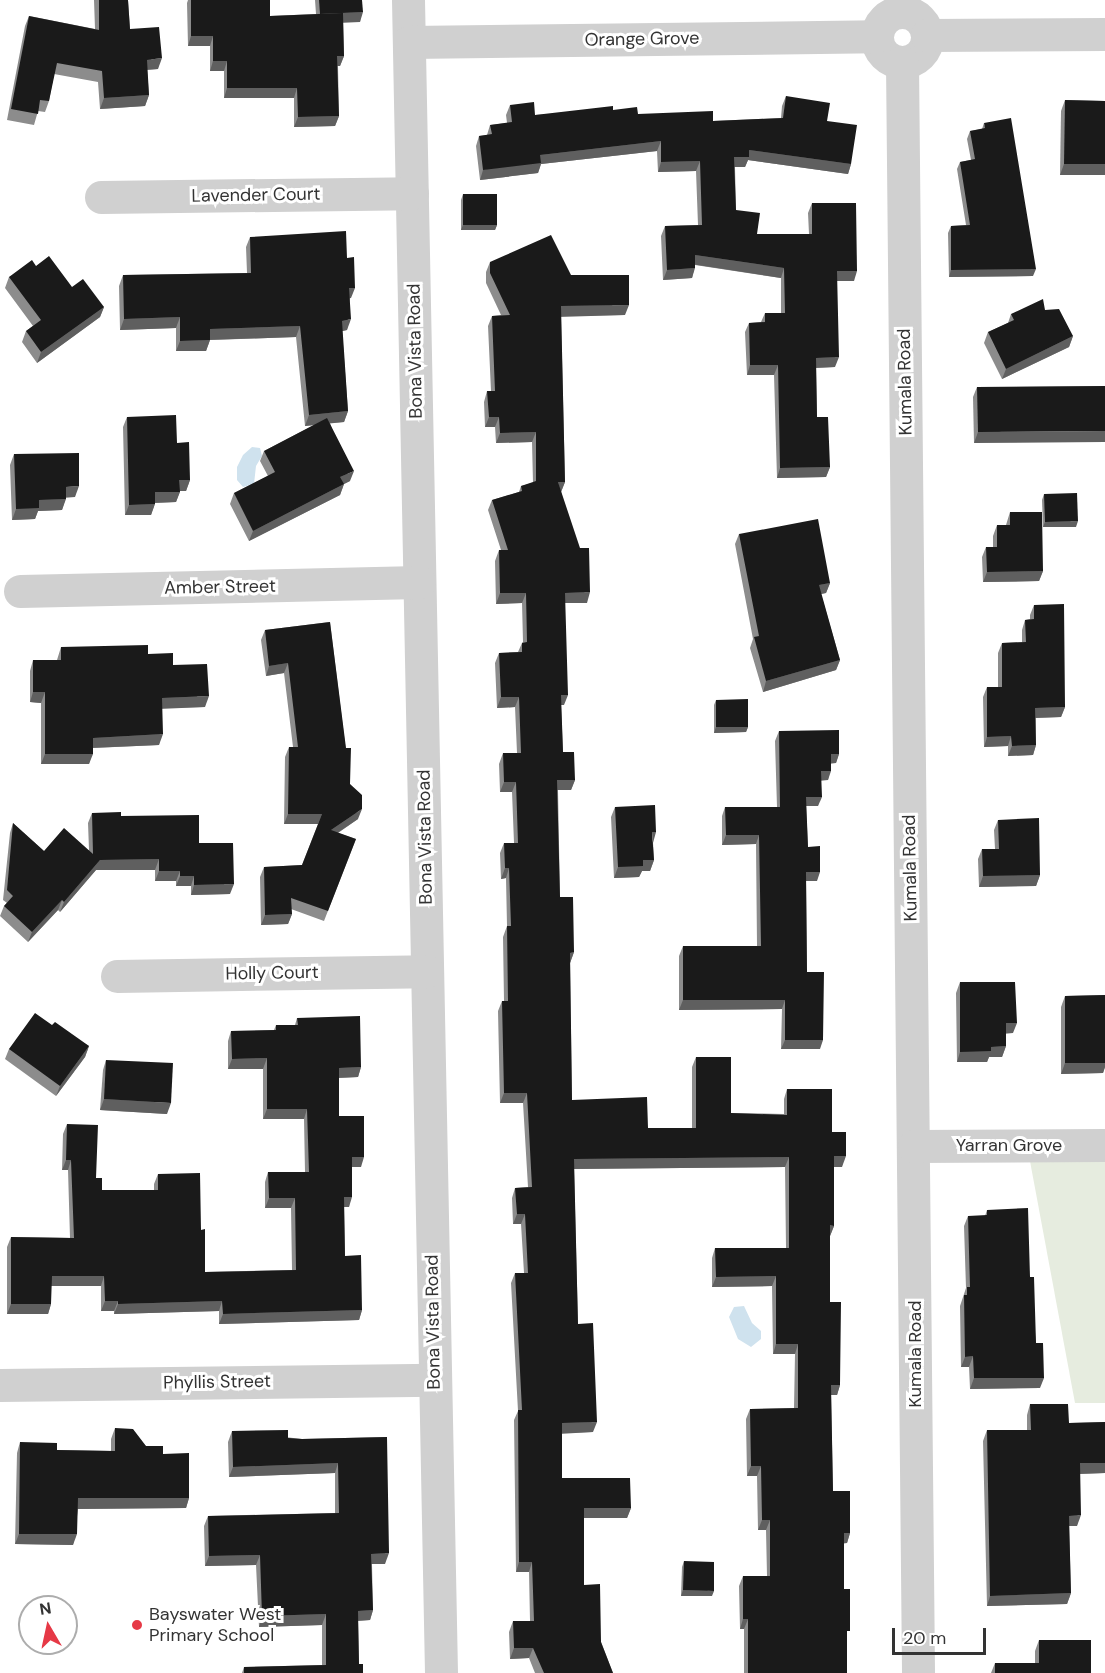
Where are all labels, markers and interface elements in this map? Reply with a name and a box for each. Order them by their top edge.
street label: Orange Grove [584,27,700,51]
street label: Lavender Court [191,183,321,207]
street label: Bona Vista Road [403,283,427,419]
street label: Kumala Road [893,328,917,436]
street label: Amber Street [164,575,276,599]
street label: Bona Vista Road [413,769,437,905]
street label: Kumala Road [898,814,922,922]
street label: Holly Court [225,961,319,985]
street label: Yarran Grove [956,1134,1062,1156]
street label: Bona Vista Road [421,1254,445,1390]
street label: Kumala Road [904,1301,926,1407]
street label: Phyllis Street [163,1370,271,1394]
north arrow [18,1595,78,1655]
text: N [38,1597,53,1620]
place label: Bayswater West Primary School [149,1604,281,1646]
scale bar [895,1616,990,1654]
marker: Bayswater West Primary School [130,1618,144,1632]
text: 20 m [903,1626,946,1650]

